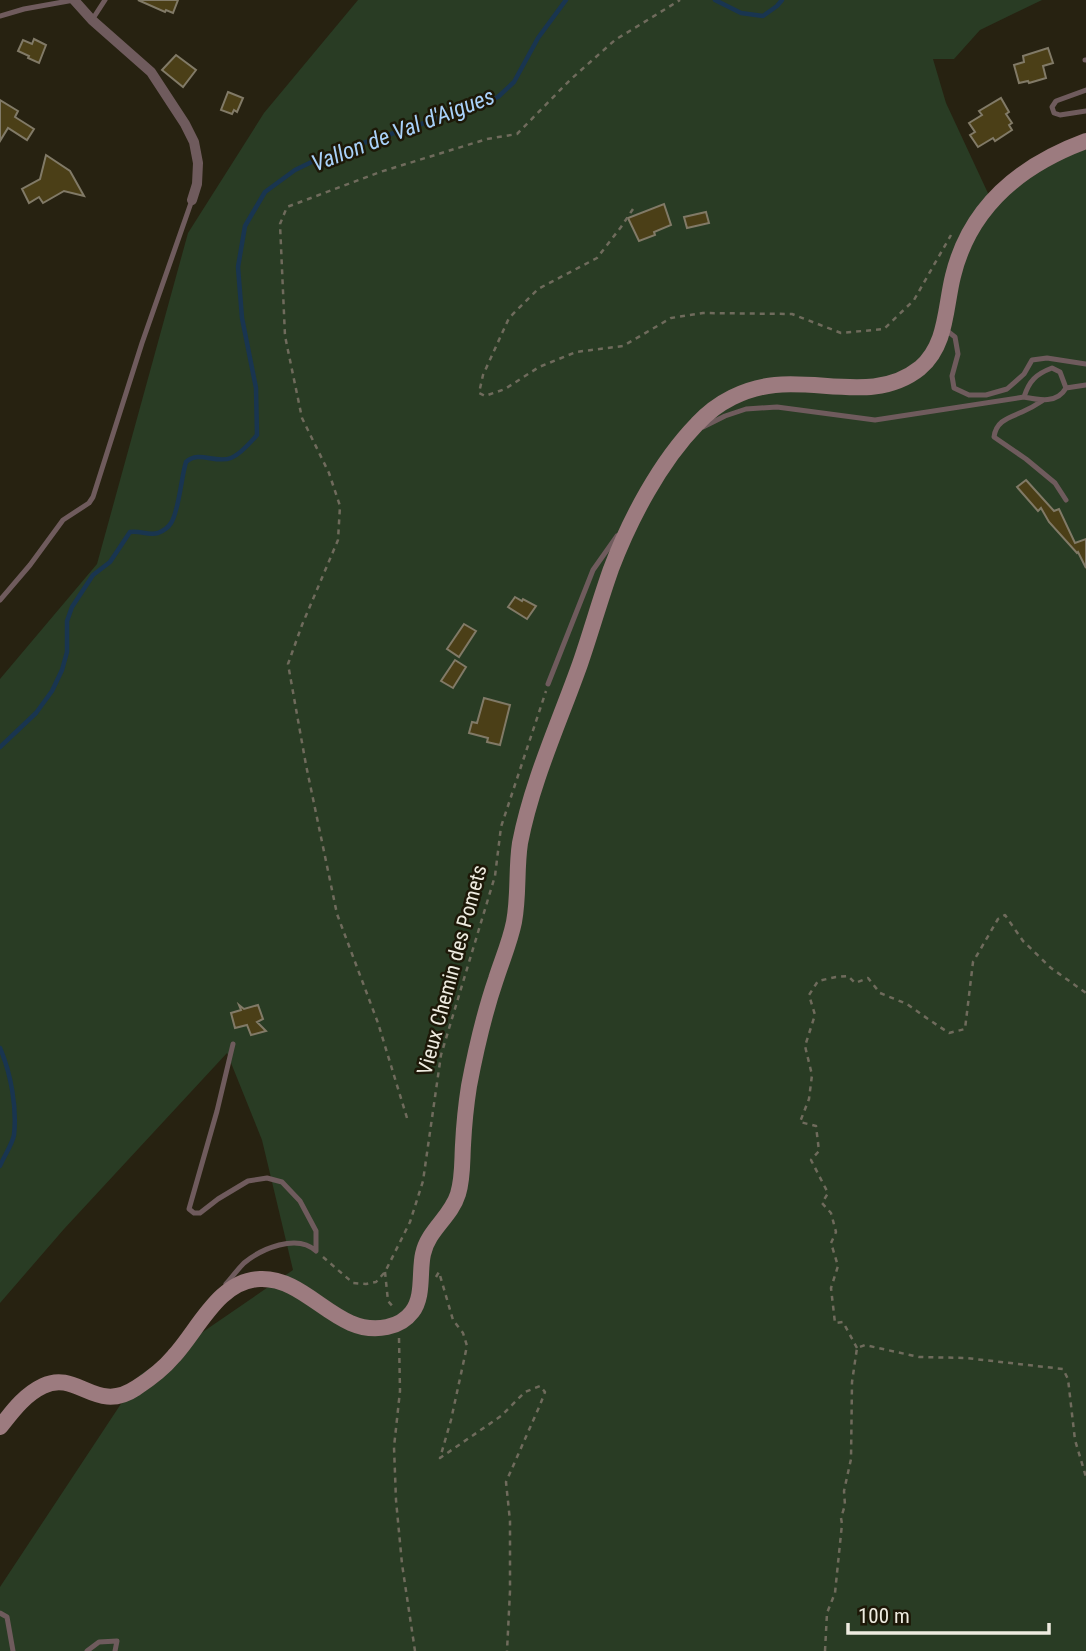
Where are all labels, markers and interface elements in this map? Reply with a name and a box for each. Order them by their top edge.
water label: Vallon de Val d'Aigues [308,83,498,177]
street label: Vieux Chemin des Pomets [412,862,492,1078]
scale bar [848,1592,1049,1636]
text: 100 m [858,1604,910,1628]

